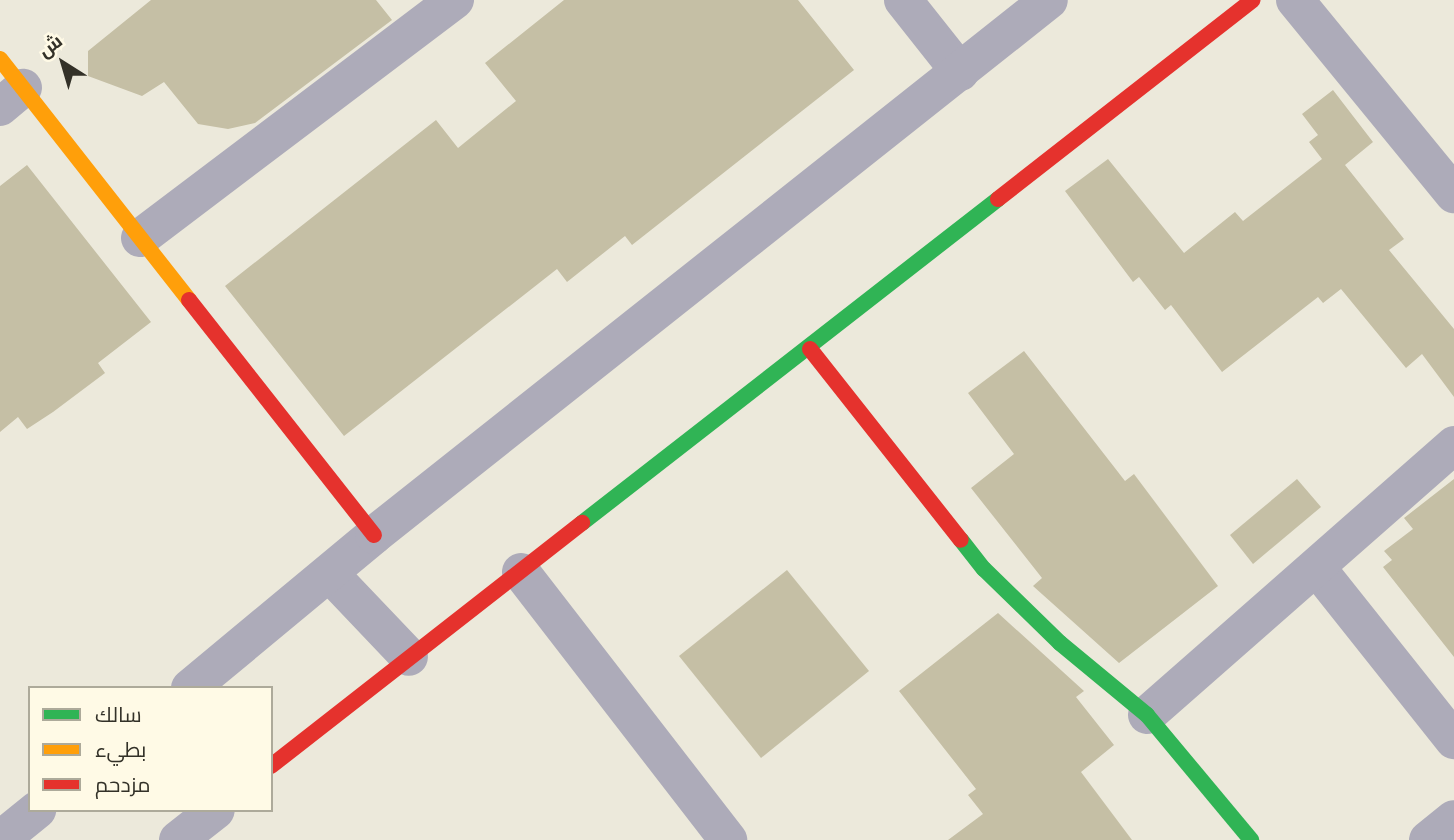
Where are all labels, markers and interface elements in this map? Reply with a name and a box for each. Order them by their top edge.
north arrow [28,28,98,98]
text: ش [33,29,67,62]
legend [28,686,273,812]
text: سالك [95,702,142,727]
text: بطيء [95,737,146,762]
text: مزدحم [95,772,150,797]

